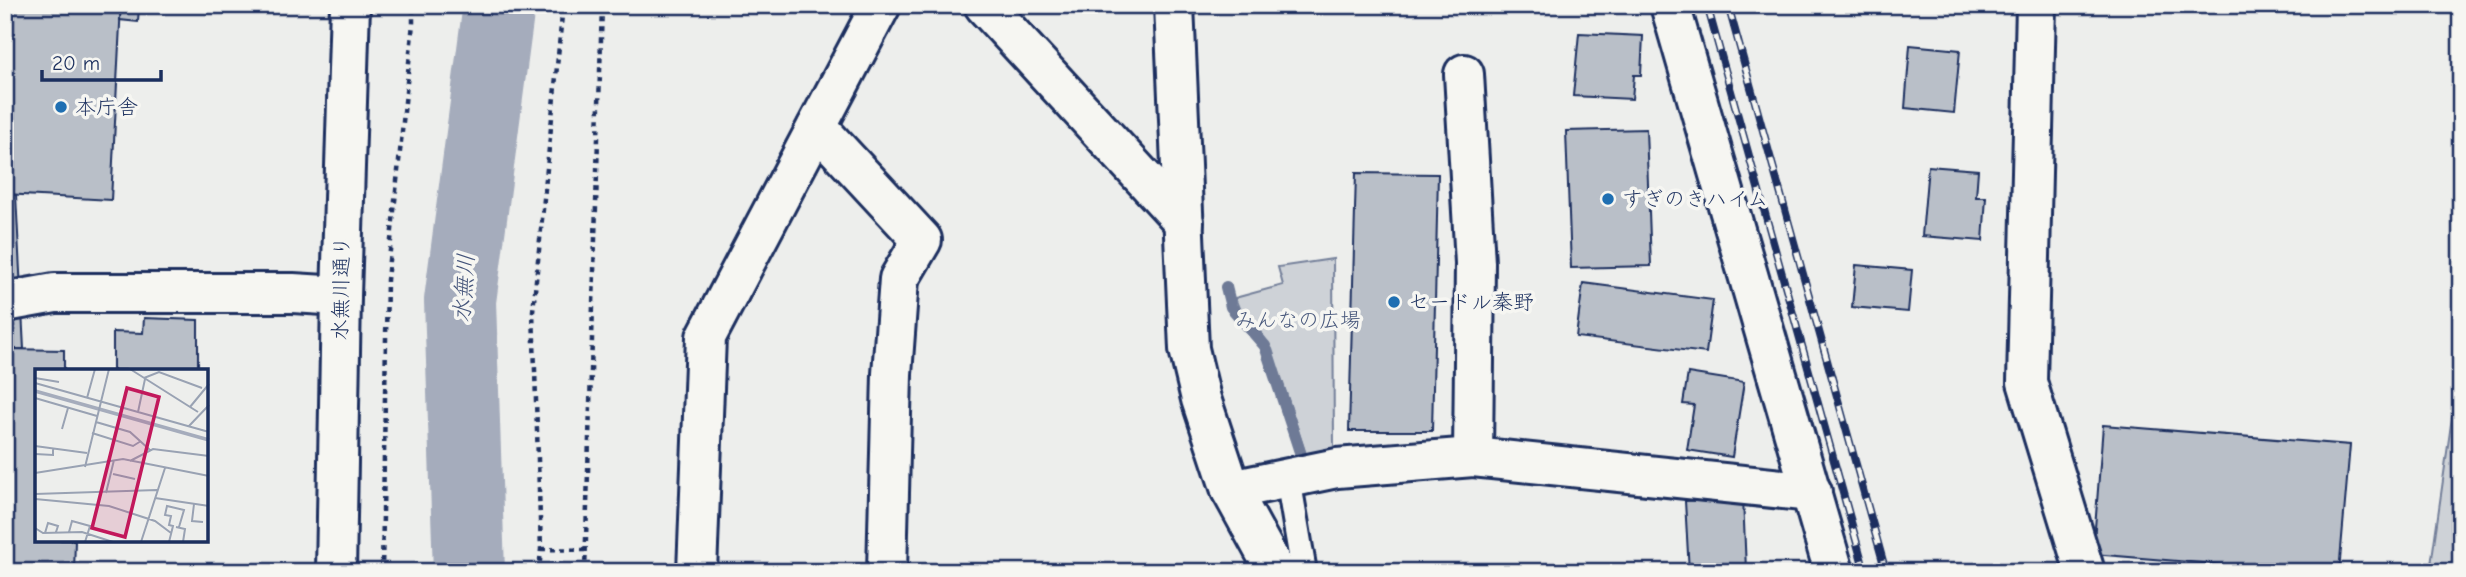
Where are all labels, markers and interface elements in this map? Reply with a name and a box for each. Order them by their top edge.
scale bar [42,38,161,82]
text: 20 m [52,51,100,75]
place label: 本庁舎 [75,95,138,119]
marker: 本庁舎 [53,99,69,115]
place label: すぎのきハイム [1622,187,1768,211]
marker: すぎのきハイム [1600,191,1616,207]
street label: 水無川通り [328,235,354,341]
water label: 水無川 [448,253,480,323]
place label: セードル秦野 [1408,290,1534,314]
marker: セードル秦野 [1386,294,1402,310]
park label: みんなの広場 [1235,308,1361,332]
inset map [35,369,208,542]

